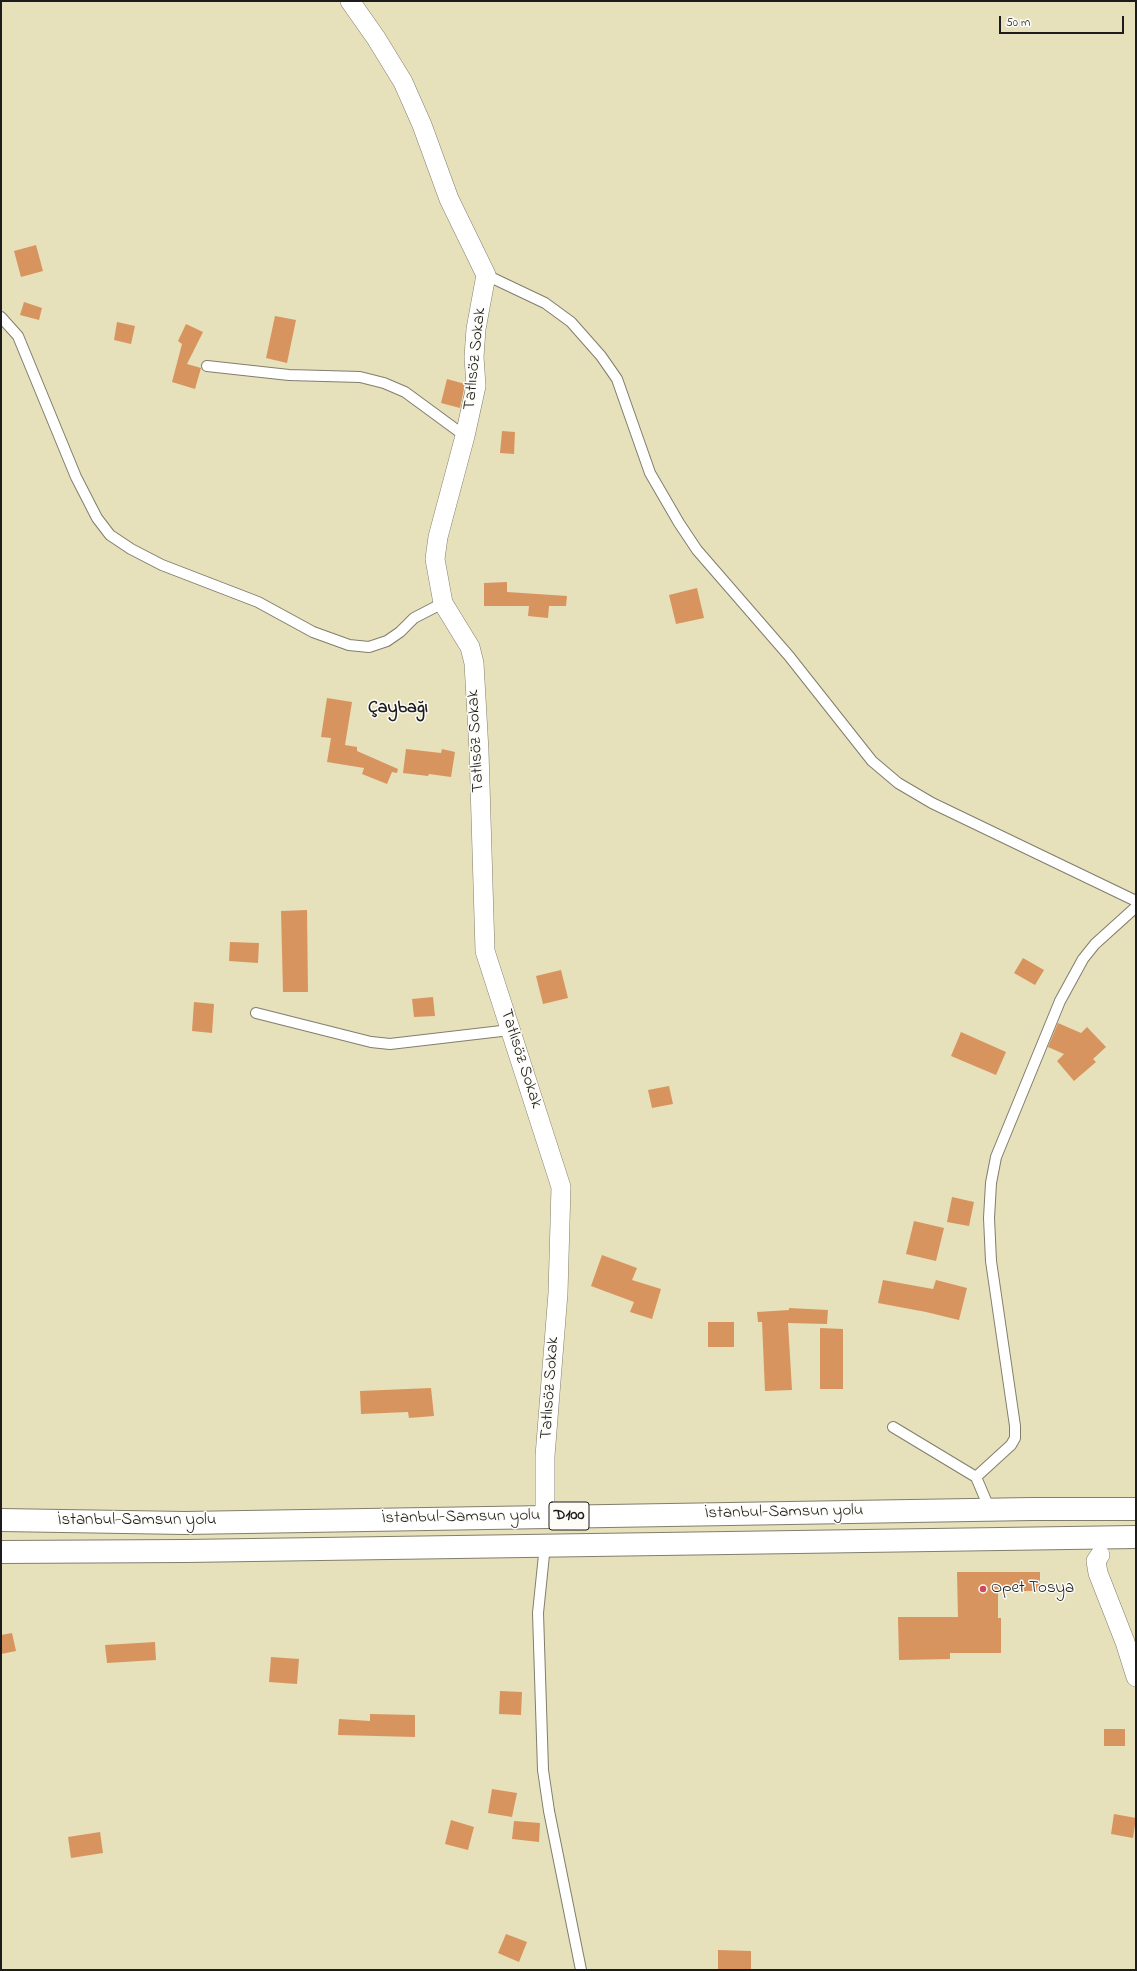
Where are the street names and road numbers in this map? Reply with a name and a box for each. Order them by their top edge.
street label: Tatlısöz Sokak [460,307,492,411]
street label: Tatlısöz Sokak [464,689,490,793]
street label: Tatlısöz Sokak [494,1007,546,1111]
street label: Tatlısöz Sokak [537,1336,565,1440]
street label: İstanbul-Samsun yolu [704,1501,864,1525]
road number: D100 [549,1502,589,1530]
street label: İstanbul-Samsun yolu [381,1506,541,1530]
street label: İstanbul-Samsun yolu [58,1511,216,1531]

